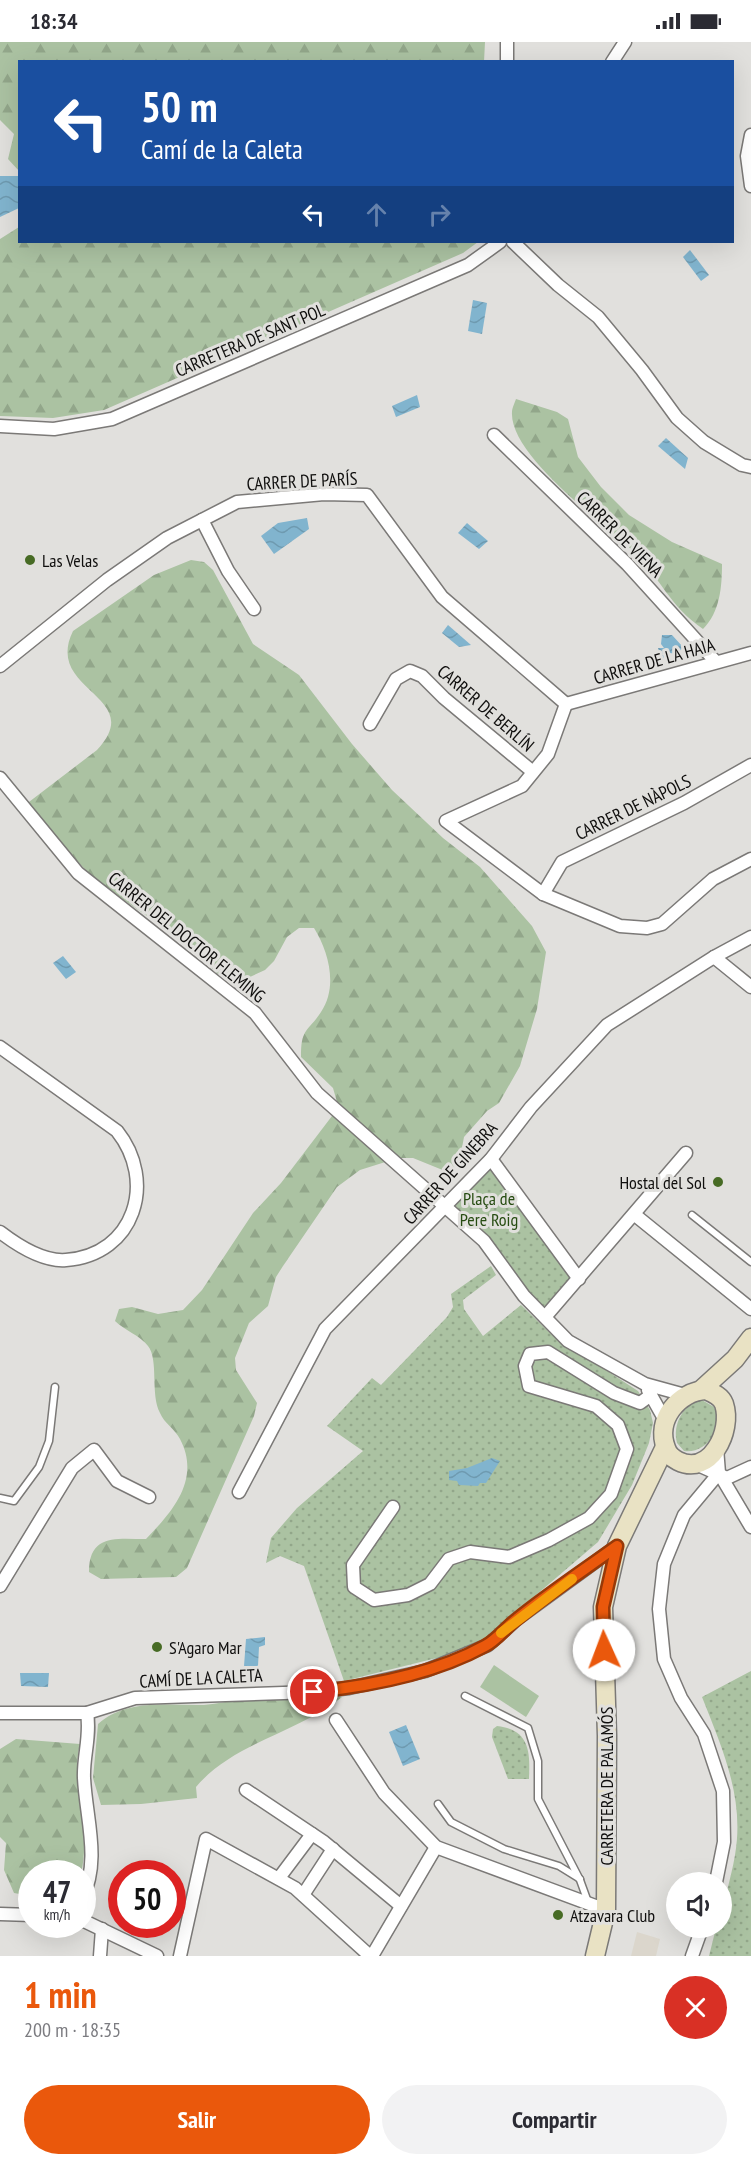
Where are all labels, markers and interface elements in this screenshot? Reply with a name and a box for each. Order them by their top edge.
text: 18:34 [30,7,78,35]
text: 50 m [141,79,218,134]
icon: left [42,84,120,162]
text: Camí de la Caleta [141,132,303,166]
icon: left [297,198,330,231]
icon: ahead [360,198,393,231]
icon: right [423,198,456,231]
street label: CARRETERA DE SANT POL [172,298,329,382]
street label: CARRER DE PARÍS [246,467,358,495]
street label: CARRER DE VIENA [572,486,668,582]
place label: Las Velas [42,549,98,572]
marker: Las Velas [23,553,37,567]
street label: CARRER DE LA HAIA [591,633,718,689]
street label: CARRER DE BERLÍN [433,660,539,756]
street label: CARRER DE NÀPOLS [571,769,695,845]
street label: CARRER DEL DOCTOR FLEMING [104,867,270,1007]
street label: CARRER DE GINEBRA [398,1116,503,1229]
place label: Hostal del Sol [619,1171,707,1194]
marker: Hostal del Sol [711,1175,725,1189]
park label: Plaça de Pere Roig [460,1187,518,1231]
position arrow [572,1618,636,1682]
place label: S'Agaro Mar [169,1636,242,1659]
marker: S'Agaro Mar [150,1640,164,1654]
street label: CAMÍ DE LA CALETA [139,1663,264,1693]
pin [287,1666,338,1717]
icon: arrive [296,1675,329,1708]
street label: CARRETERA DE PALAMÓS [595,1706,618,1865]
speed limit sign: 50 [108,1860,186,1938]
text: 47 [43,1872,71,1911]
map controls [666,1872,732,1938]
button: sound [666,1872,732,1938]
place label: Atzavara Club [570,1904,655,1927]
text: km/h [44,1905,70,1924]
marker: Atzavara Club [551,1908,565,1922]
text: 1 min [24,1971,97,2018]
button: close [664,1976,727,2039]
text: 200 m · 18:35 [24,2017,121,2043]
button: Salir [24,2085,370,2154]
button: Compartir [382,2085,727,2154]

